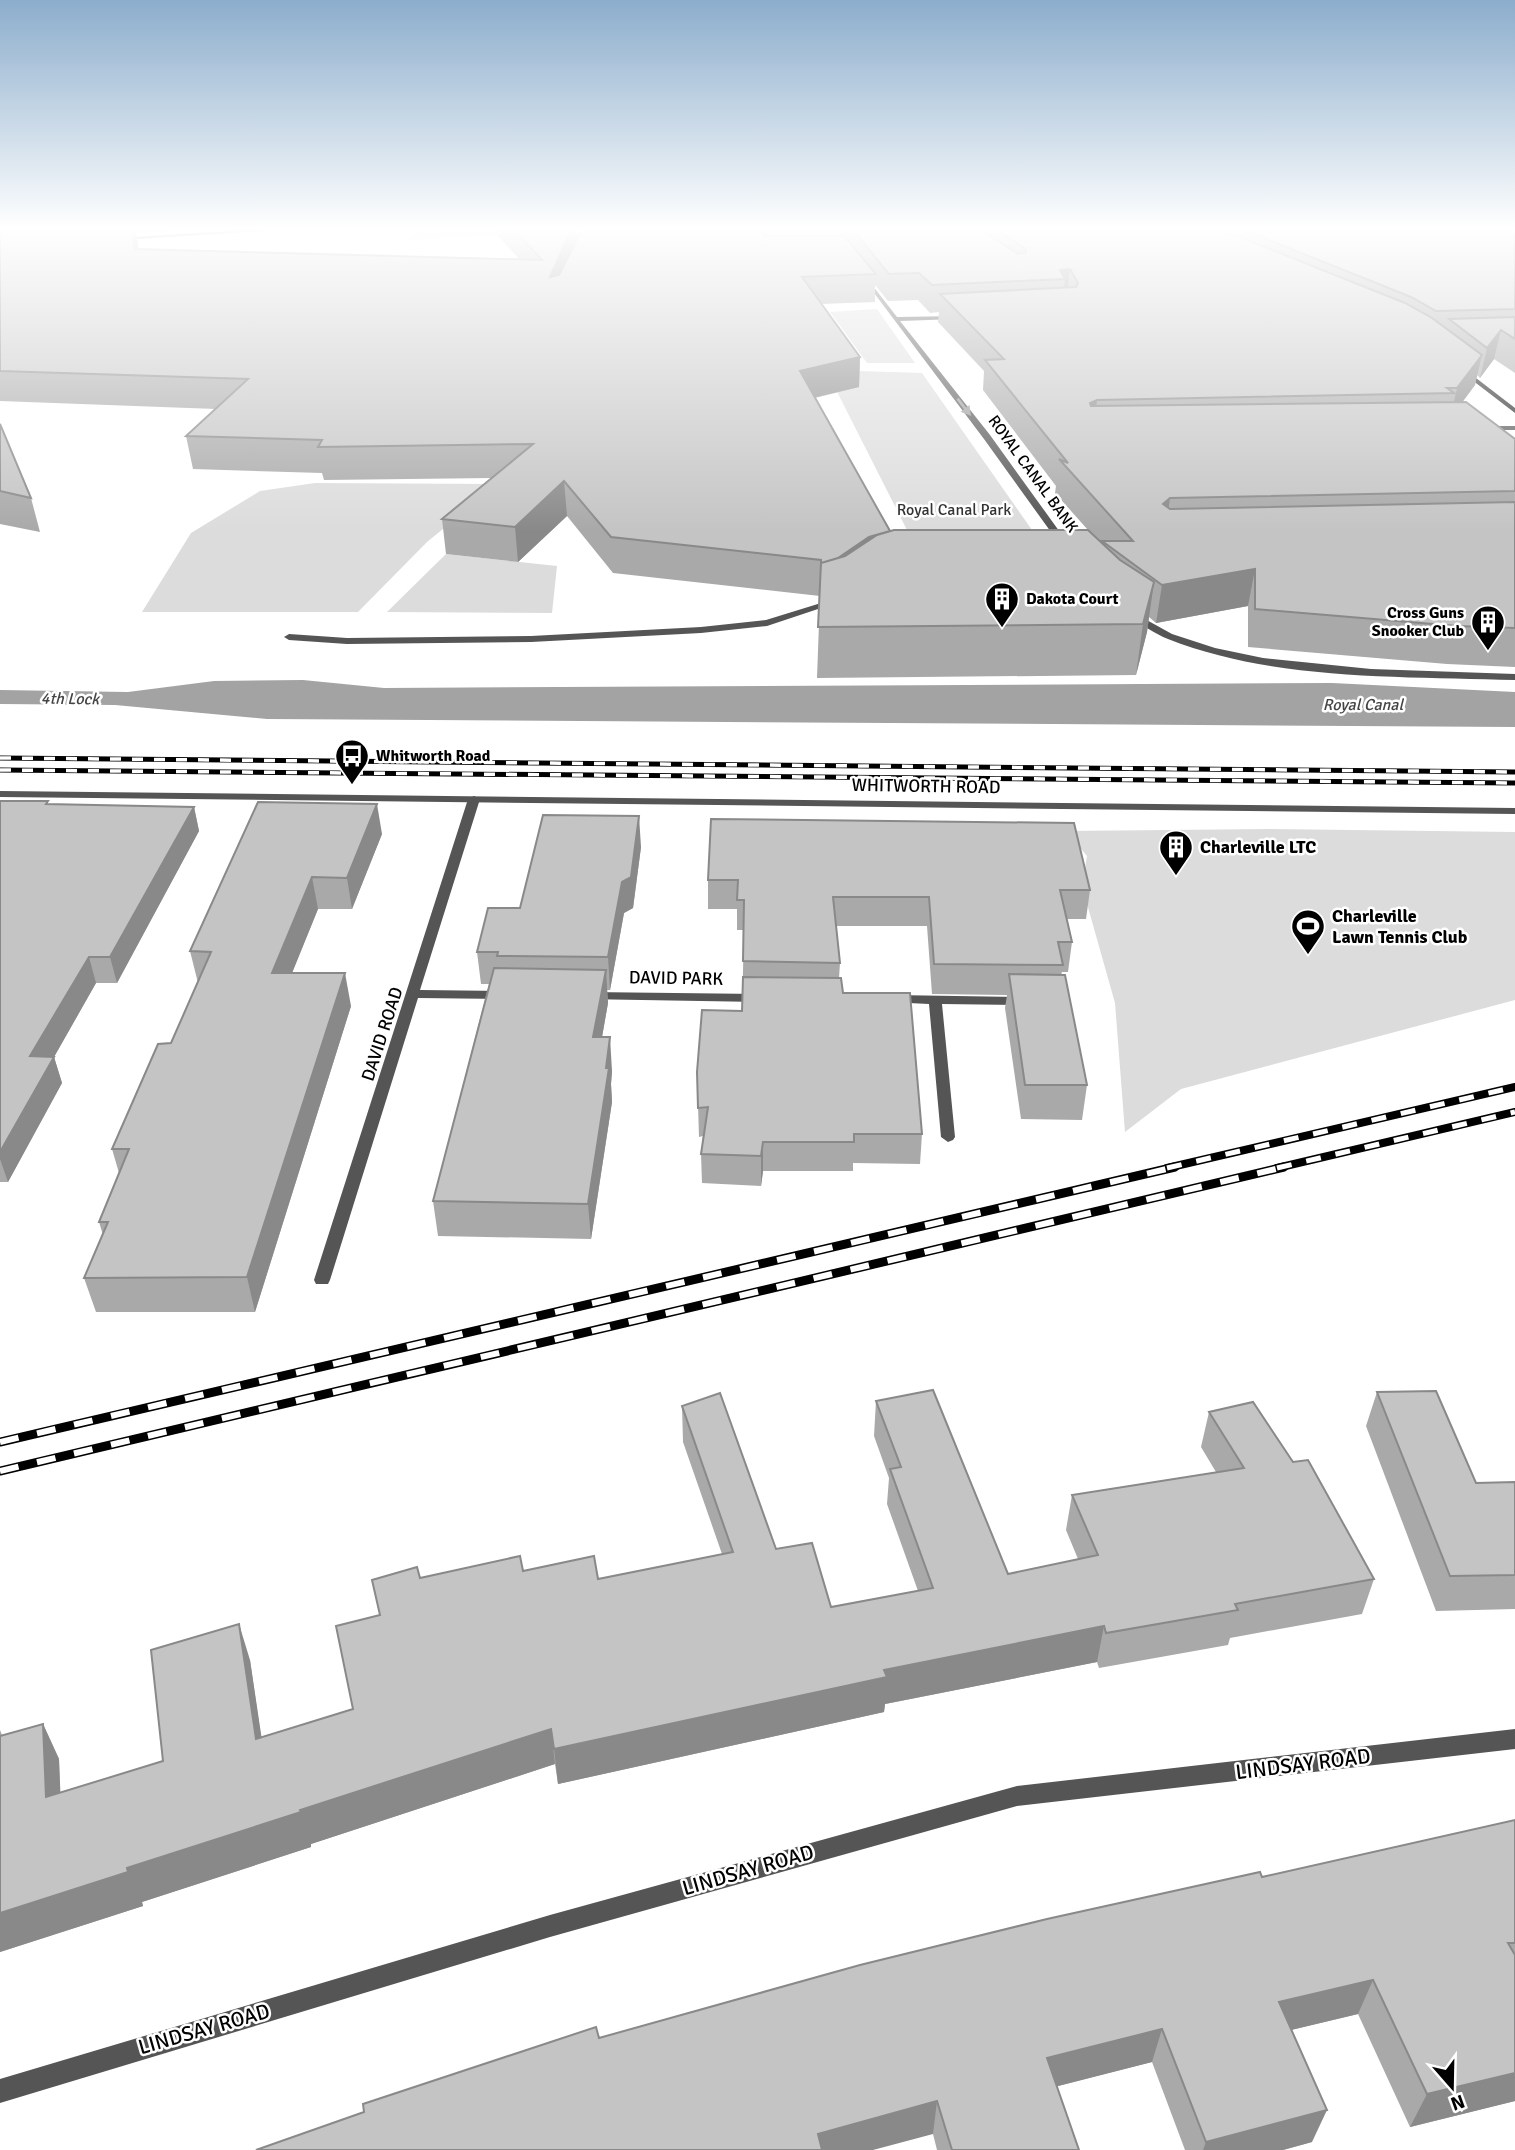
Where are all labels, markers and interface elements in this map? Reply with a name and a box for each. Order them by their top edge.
one-way arrow [956,399,971,416]
street label: ROYAL CANAL BANK [984,411,1083,537]
park label: Royal Canal Park [897,500,1011,520]
building icon: Dakota Court [983,580,1021,629]
place label: Dakota Court [1026,589,1119,609]
place label: Cross Guns Snooker Club [1372,603,1464,641]
building icon: Cross Guns Snooker Club [1469,603,1507,652]
water label: 4th Lock [41,688,101,710]
water label: Royal Canal [1323,695,1404,715]
bus stop icon: Whitworth Road [333,737,371,786]
place label: Whitworth Road [376,746,491,766]
street label: WHITWORTH ROAD [851,774,1001,798]
building icon: Charleville LTC [1157,828,1195,877]
place label: Charleville LTC [1200,836,1316,858]
place label: Charleville Lawn Tennis Club [1332,905,1468,948]
sports icon: Charleville Lawn Tennis Club [1289,907,1327,956]
street label: DAVID PARK [629,966,724,990]
street label: DAVID ROAD [356,984,408,1084]
street label: LINDSAY ROAD [1234,1743,1372,1785]
street label: LINDSAY ROAD [679,1839,817,1901]
street label: LINDSAY ROAD [135,1998,273,2060]
north arrow [1417,2052,1487,2122]
text: N [1447,2088,1468,2116]

